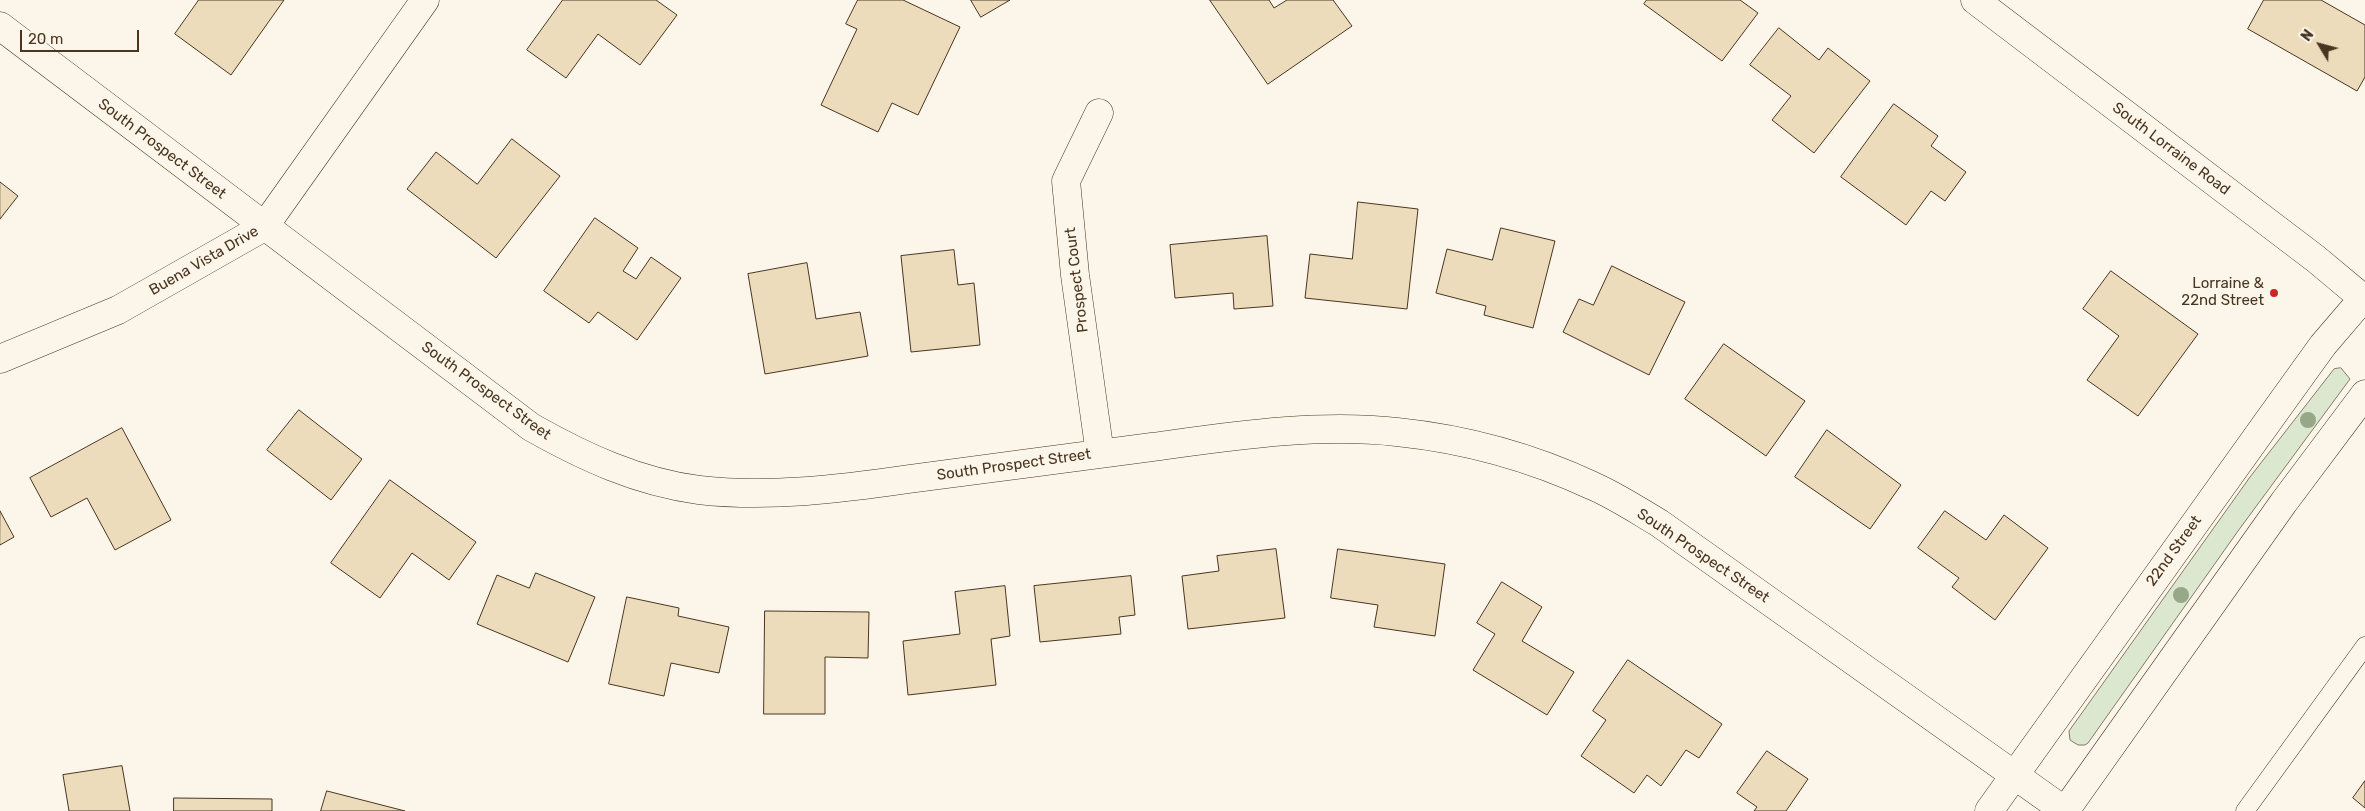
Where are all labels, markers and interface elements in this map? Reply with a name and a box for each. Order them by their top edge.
scale bar [22,20,141,52]
north arrow [2295,20,2345,70]
text: N [2298,27,2317,45]
text: 20 m [28,30,63,48]
street label: South Prospect Street [94,95,230,203]
street label: South Lorraine Road [2109,99,2233,199]
street label: Buena Vista Drive [146,222,262,300]
street label: Prospect Court [1062,226,1092,334]
place label: Lorraine & 22nd Street [2181,275,2264,310]
marker: Lorraine & 22nd Street [2268,287,2280,299]
street label: South Prospect Street [418,338,554,444]
street label: South Prospect Street [936,445,1092,485]
street label: South Prospect Street [1633,505,1773,607]
street label: 22nd Street [2142,512,2206,590]

